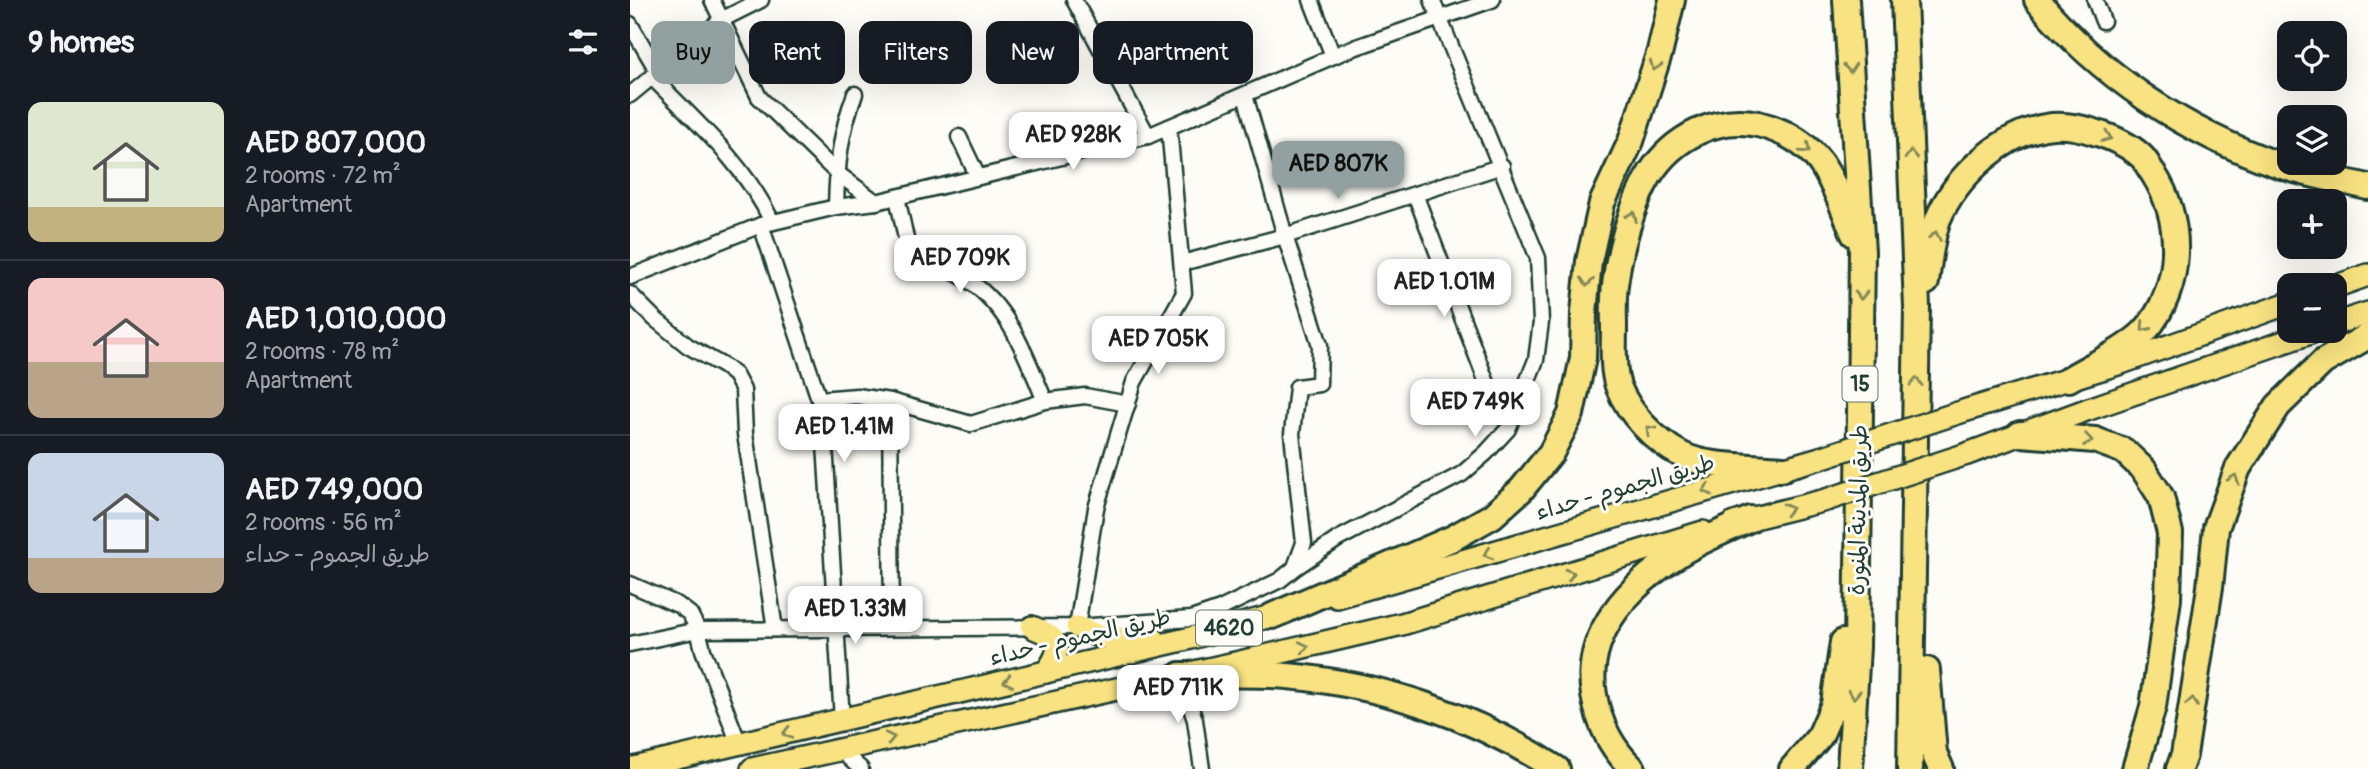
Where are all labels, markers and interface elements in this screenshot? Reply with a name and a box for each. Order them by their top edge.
chip: Buy [651,21,735,84]
chip: Rent [749,21,845,84]
chip: Filters [859,21,972,84]
chip: New [986,21,1079,84]
chip: Apartment [1093,21,1253,84]
map controls [2277,21,2347,343]
button: locate [2277,21,2347,91]
icon: filters [564,23,602,61]
text: 9 homes [28,24,134,61]
one-way arrow [1649,59,1663,72]
one-way arrow [1843,63,1858,74]
button: layers [2277,105,2347,175]
pin: AED 928K [1001,113,1145,172]
text: AED 928K [1025,120,1121,149]
text: AED 807,000 [245,124,426,161]
one-way arrow [2101,128,2113,142]
icon: home [84,130,168,214]
one-way arrow [1798,141,1811,153]
pin: AED 807K [1266,142,1410,201]
text: AED 807K [1288,149,1388,178]
one-way arrow [1903,149,1918,160]
text: 2 rooms · 72 m² [245,161,401,190]
button: + [2277,189,2347,259]
text: Apartment [245,190,352,219]
one-way arrow [1624,210,1638,223]
one-way arrow [1926,230,1941,242]
pin: AED 709K [888,236,1032,295]
text: AED 709K [910,243,1010,272]
pin: AED 1.01M [1364,260,1524,319]
text: AED 1.01M [1393,267,1495,296]
button: − [2277,273,2347,343]
one-way arrow [1580,277,1595,288]
one-way arrow [1853,291,1869,301]
text: AED 1,010,000 [245,300,447,337]
icon: home [84,306,168,390]
pin: AED 705K [1086,316,1230,376]
one-way arrow [2141,319,2153,332]
text: AED 705K [1108,324,1208,353]
text: 2 rooms · 78 m² [245,337,399,366]
text: Apartment [245,366,352,395]
road number: 15 [1842,366,1878,402]
one-way arrow [1908,377,1924,387]
pin: AED 749K [1403,380,1547,439]
text: AED 749K [1426,387,1524,416]
pin: AED 1.41M [764,405,924,464]
text: AED 1.41M [794,412,894,441]
street label: طريق المدينة المنورة [1842,424,1874,596]
one-way arrow [1645,425,1658,438]
one-way arrow [2082,432,2094,447]
street label: طريق الجموم - حداء [1532,448,1718,528]
text: AED 749,000 [245,471,423,508]
one-way arrow [2226,474,2240,486]
icon: home [84,481,168,565]
one-way arrow [1701,482,1713,497]
one-way arrow [1782,503,1794,517]
text: 2 rooms · 56 m² [245,508,402,537]
text: طريق الجموم - حداء [245,540,430,569]
one-way arrow [1483,545,1495,560]
one-way arrow [1564,567,1576,582]
pin: AED 1.33M [775,586,935,646]
text: AED 1.33M [804,594,906,623]
street label: طريق الجموم - حداء [987,602,1174,674]
road number: 4620 [1196,610,1262,646]
one-way arrow [1298,641,1310,655]
pin: AED 711K [1106,666,1250,725]
one-way arrow [1002,673,1014,687]
text: AED 711K [1133,673,1223,702]
one-way arrow [1847,689,1862,700]
one-way arrow [2184,696,2199,708]
one-way arrow [781,724,793,739]
one-way arrow [884,732,896,747]

